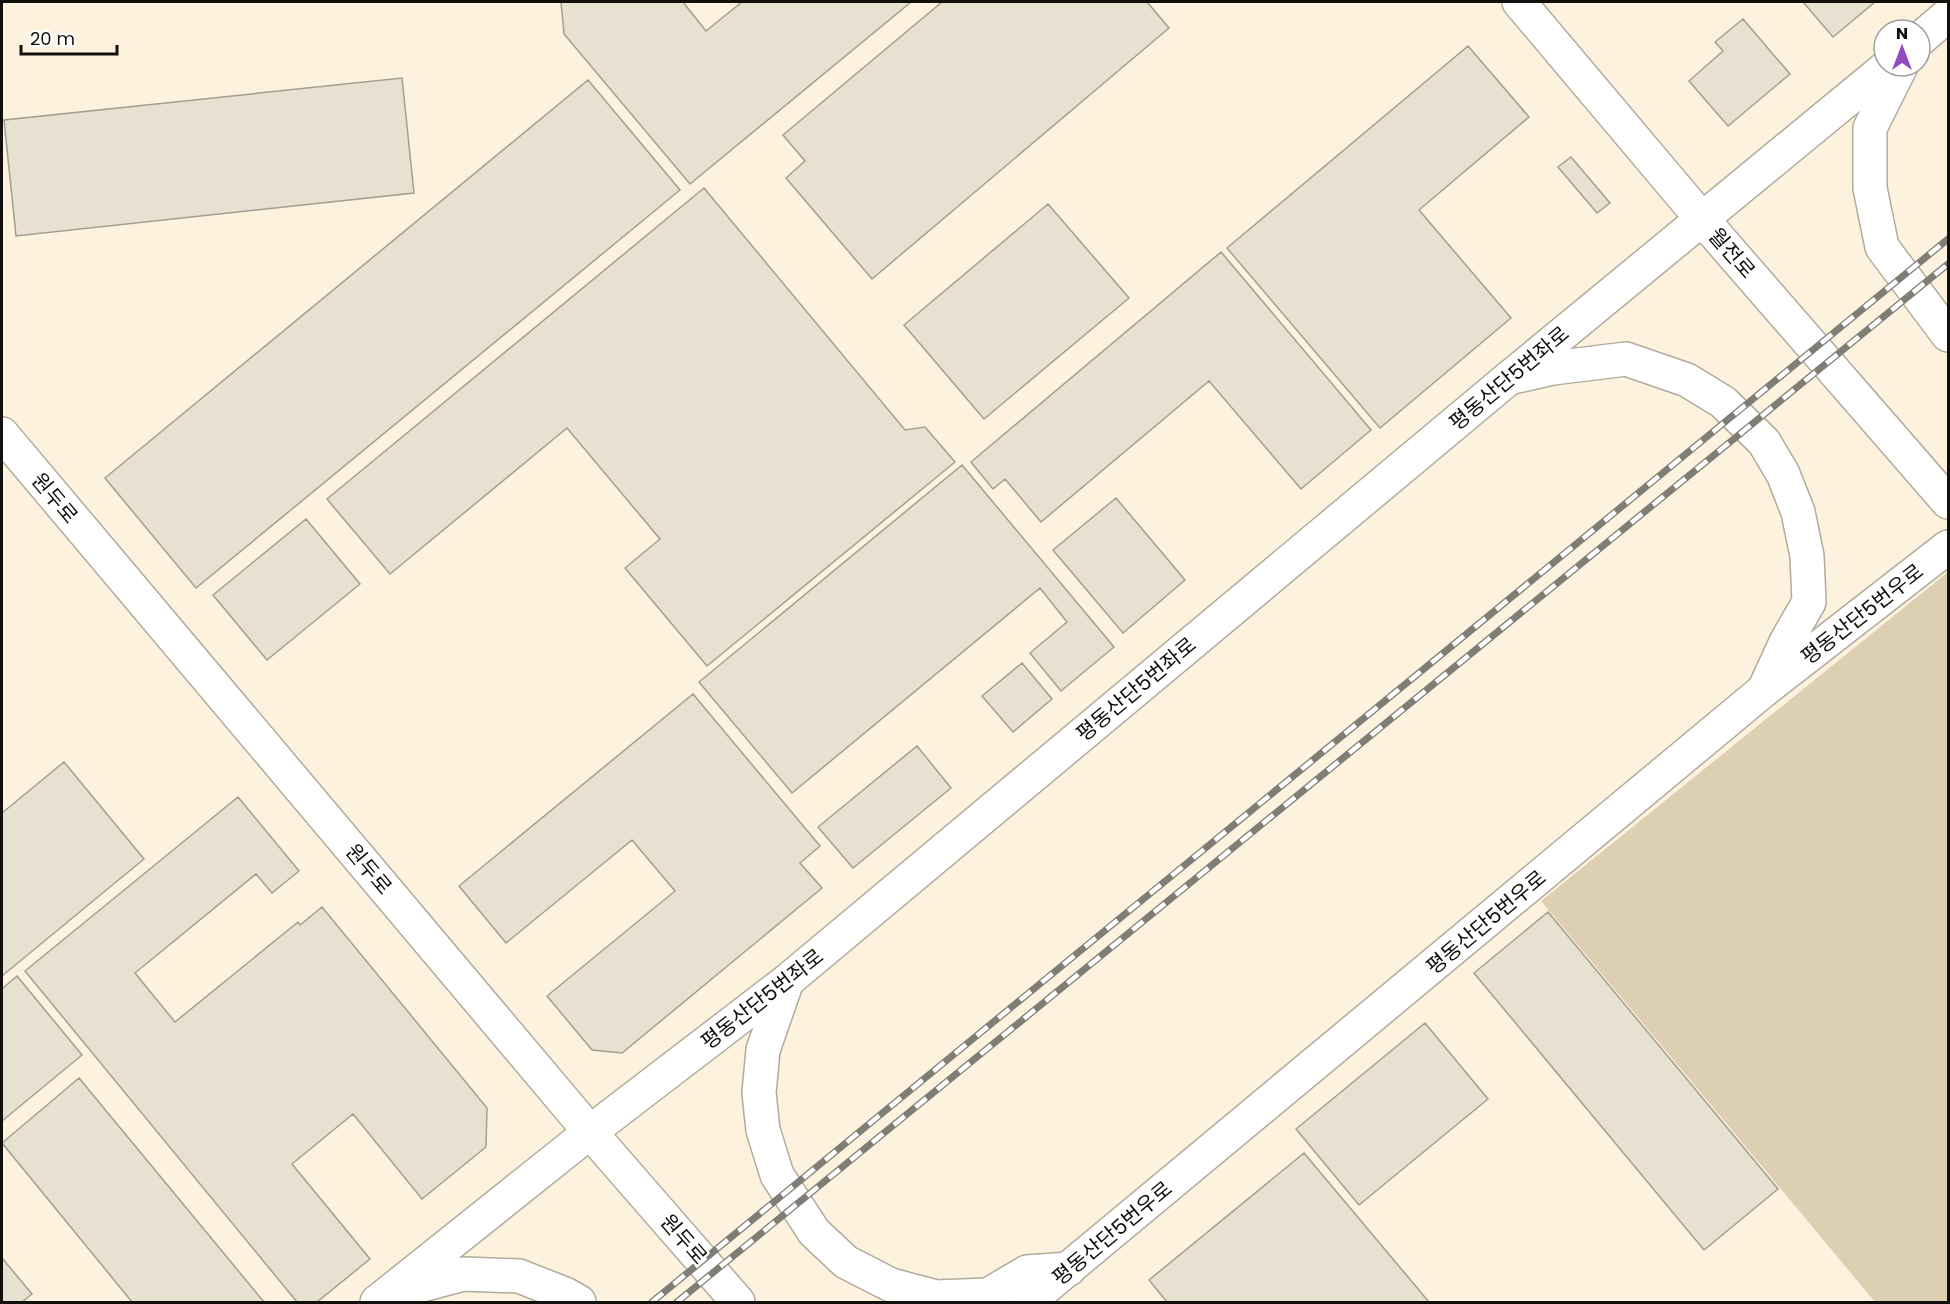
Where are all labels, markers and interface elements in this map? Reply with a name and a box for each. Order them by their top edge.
scale bar [21,18,117,56]
north arrow [1872,18,1932,78]
text: N [1896,22,1908,45]
text: 20 m [30,26,75,51]
street label: 월전로 [1702,222,1762,284]
street label: 평동산단5번좌로 [1443,319,1575,437]
street label: 원두로 [25,466,85,530]
street label: 평동산단5번우로 [1795,557,1929,671]
street label: 평동산단5번좌로 [1070,630,1202,748]
street label: 원두로 [339,837,399,901]
street label: 평동산단5번우로 [1420,863,1552,981]
street label: 평동산단5번좌로 [695,942,829,1056]
street label: 평동산단5번우로 [1046,1174,1178,1292]
street label: 원두로 [654,1208,714,1270]

